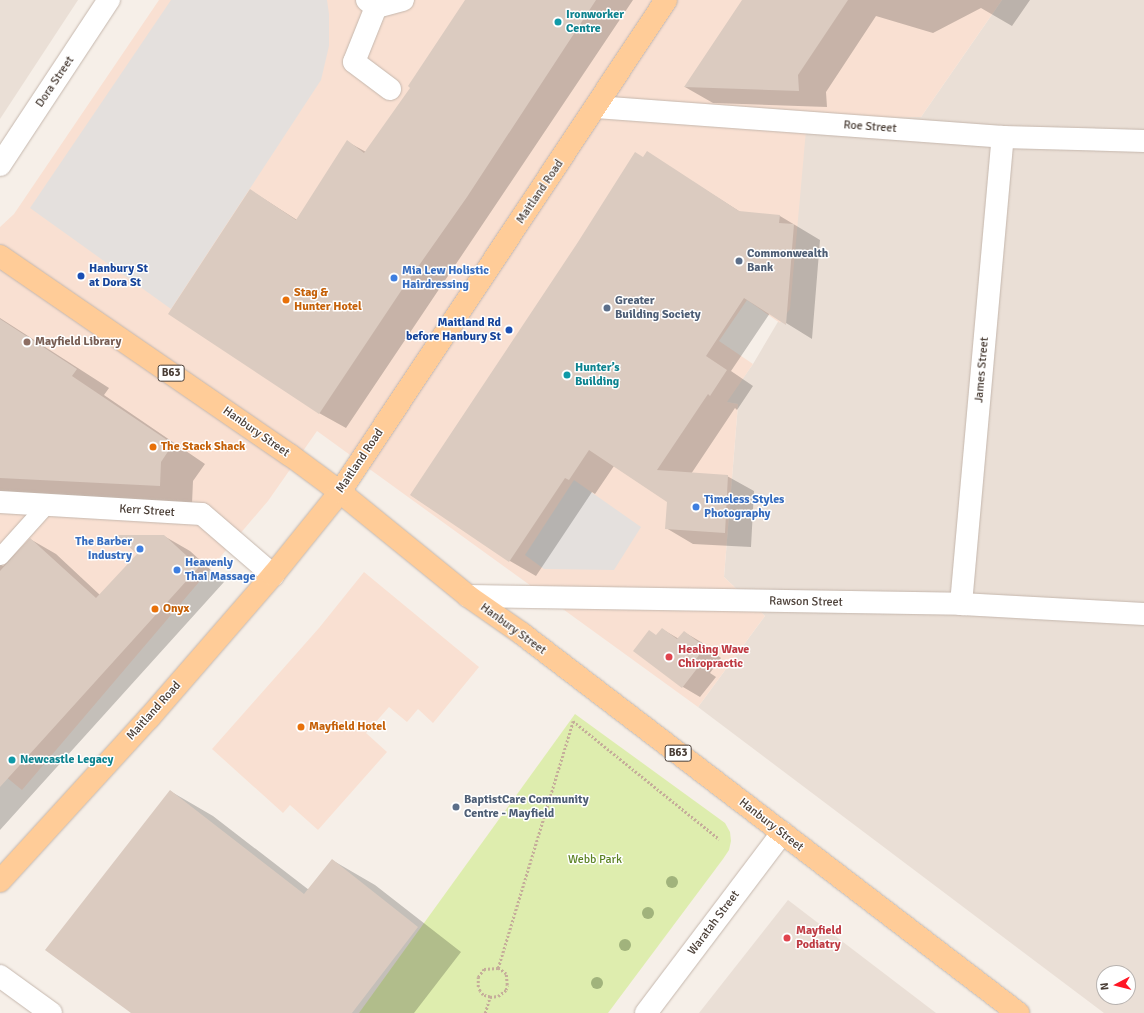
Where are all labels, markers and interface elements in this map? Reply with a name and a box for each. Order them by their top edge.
place label: Ironworker Centre [566,8,624,36]
marker: Ironworker Centre [553,17,563,27]
street label: Dora Street [33,54,77,110]
street label: Roe Street [843,118,897,136]
street label: Maitland Road [513,157,567,227]
place label: Commonwealth Bank [747,247,828,275]
marker: Commonwealth Bank [734,256,744,266]
place label: Hanbury St at Dora St [89,262,148,290]
place label: Mia Lew Holistic Hairdressing [402,264,489,292]
marker: Hanbury St at Dora St [76,271,86,281]
marker: Mia Lew Holistic Hairdressing [389,273,399,283]
place label: Stag & Hunter Hotel [294,286,362,314]
place label: Greater Building Society [615,294,701,322]
marker: Stag & Hunter Hotel [281,295,291,305]
marker: Greater Building Society [602,303,612,313]
place label: Maitland Rd before Hanbury St [406,316,501,344]
marker: Maitland Rd before Hanbury St [504,325,514,335]
place label: Mayfield Library [35,335,121,349]
marker: Mayfield Library [22,337,32,347]
street label: James Street [972,337,992,403]
place label: Hunter’s Building [575,361,619,389]
road number: B63 [157,364,185,382]
marker: Hunter’s Building [562,370,572,380]
street label: Hanbury Street [220,404,292,460]
street label: Maitland Road [333,426,387,496]
place label: The Stack Shack [161,440,245,454]
marker: The Stack Shack [148,442,158,452]
place label: Timeless Styles Photography [704,493,784,521]
street label: Kerr Street [119,502,175,520]
marker: Timeless Styles Photography [691,502,701,512]
place label: The Barber Industry [75,535,132,563]
marker: The Barber Industry [135,544,145,554]
place label: Heavenly Thai Massage [185,556,255,584]
marker: Heavenly Thai Massage [172,565,182,575]
street label: Rawson Street [769,594,843,610]
street label: Hanbury Street [477,600,549,658]
place label: Onyx [163,602,189,616]
marker: Onyx [150,604,160,614]
place label: Healing Wave Chiropractic [678,643,749,671]
marker: Healing Wave Chiropractic [663,651,675,663]
street label: Maitland Road [124,679,184,743]
place label: Mayfield Hotel [309,720,386,734]
marker: Mayfield Hotel [296,722,306,732]
road number: B63 [664,744,692,762]
place label: Newcastle Legacy [20,753,113,767]
marker: Newcastle Legacy [7,755,17,765]
place label: BaptistCare Community Centre - Mayfield [464,793,589,821]
street label: Hanbury Street [736,795,806,855]
marker: BaptistCare Community Centre - Mayfield [451,802,461,812]
park label: Webb Park [568,853,622,867]
street label: Waratah Street [685,888,743,958]
place label: Mayfield Podiatry [796,924,842,952]
marker: Mayfield Podiatry [781,932,793,944]
north arrow [1096,965,1136,1005]
text: N [1098,982,1112,991]

